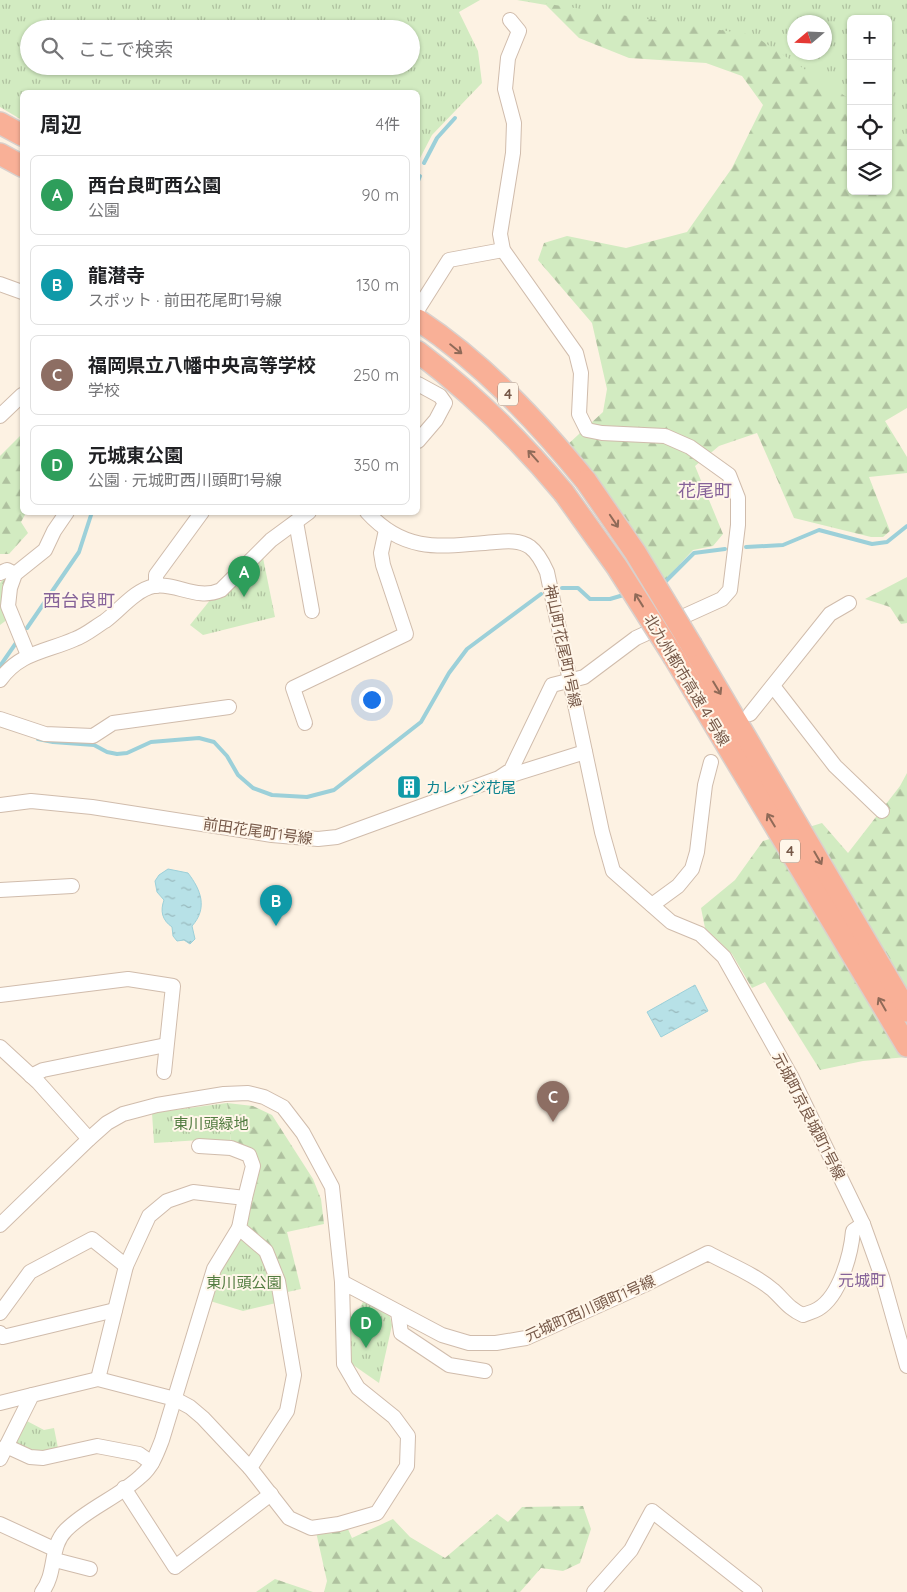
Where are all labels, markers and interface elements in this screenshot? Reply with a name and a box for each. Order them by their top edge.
north arrow [787,15,832,60]
map controls [847,15,892,195]
button: + [847,15,892,60]
search box [20,20,420,75]
icon: search [38,34,66,62]
text: ここで検索 [78,37,173,61]
button: − [847,60,892,105]
button: locate [847,105,892,150]
text: 周辺 [40,111,82,137]
text: 4件 [376,114,400,134]
button: layers [847,150,892,195]
text: 西台良町西公園 [88,173,221,197]
text: A [52,185,62,205]
text: 90 m [362,185,399,205]
text: 公園 [88,200,120,220]
text: 龍潜寺 [88,263,145,287]
text: B [52,275,62,295]
text: 130 m [356,275,399,295]
text: スポット · 前田花尾町1号線 [88,290,282,310]
one-way arrow [449,344,462,355]
text: 福岡県立八幡中央高等学校 [88,353,316,377]
text: C [52,365,62,385]
text: 250 m [353,365,399,385]
text: 学校 [88,380,120,400]
road number: 4 [498,382,518,406]
text: 元城東公園 [88,443,183,467]
one-way arrow [527,449,539,462]
text: D [51,455,63,475]
text: 350 m [353,455,399,475]
text: 公園 · 元城町西川頭町1号線 [88,470,282,490]
district label: 花尾町 [678,479,732,502]
one-way arrow [609,514,619,528]
pin: A [228,556,260,597]
street label: 神山町花尾町1号線 [541,583,585,709]
district label: 西台良町 [43,589,115,612]
one-way arrow [633,594,643,608]
street label: 北九州都市高速４号線 [640,611,734,749]
one-way arrow [713,681,723,695]
your location [359,687,385,713]
building icon: カレッジ花尾 [396,774,422,800]
place label: カレッジ花尾 [426,778,516,797]
street label: 前田花尾町1号線 [202,814,314,848]
one-way arrow [766,814,776,828]
road number: 4 [780,839,800,862]
one-way arrow [813,851,823,865]
pin: B [260,885,292,926]
one-way arrow [877,998,887,1012]
street label: 元城町京良城町1号線 [769,1049,849,1183]
pin: C [537,1081,569,1122]
park label: 東川頭緑地 [173,1114,249,1133]
district label: 元城町 [838,1270,886,1290]
street label: 元城町西川頭町1号線 [522,1271,658,1345]
park label: 東川頭公園 [206,1273,282,1292]
pin: D [350,1307,382,1348]

